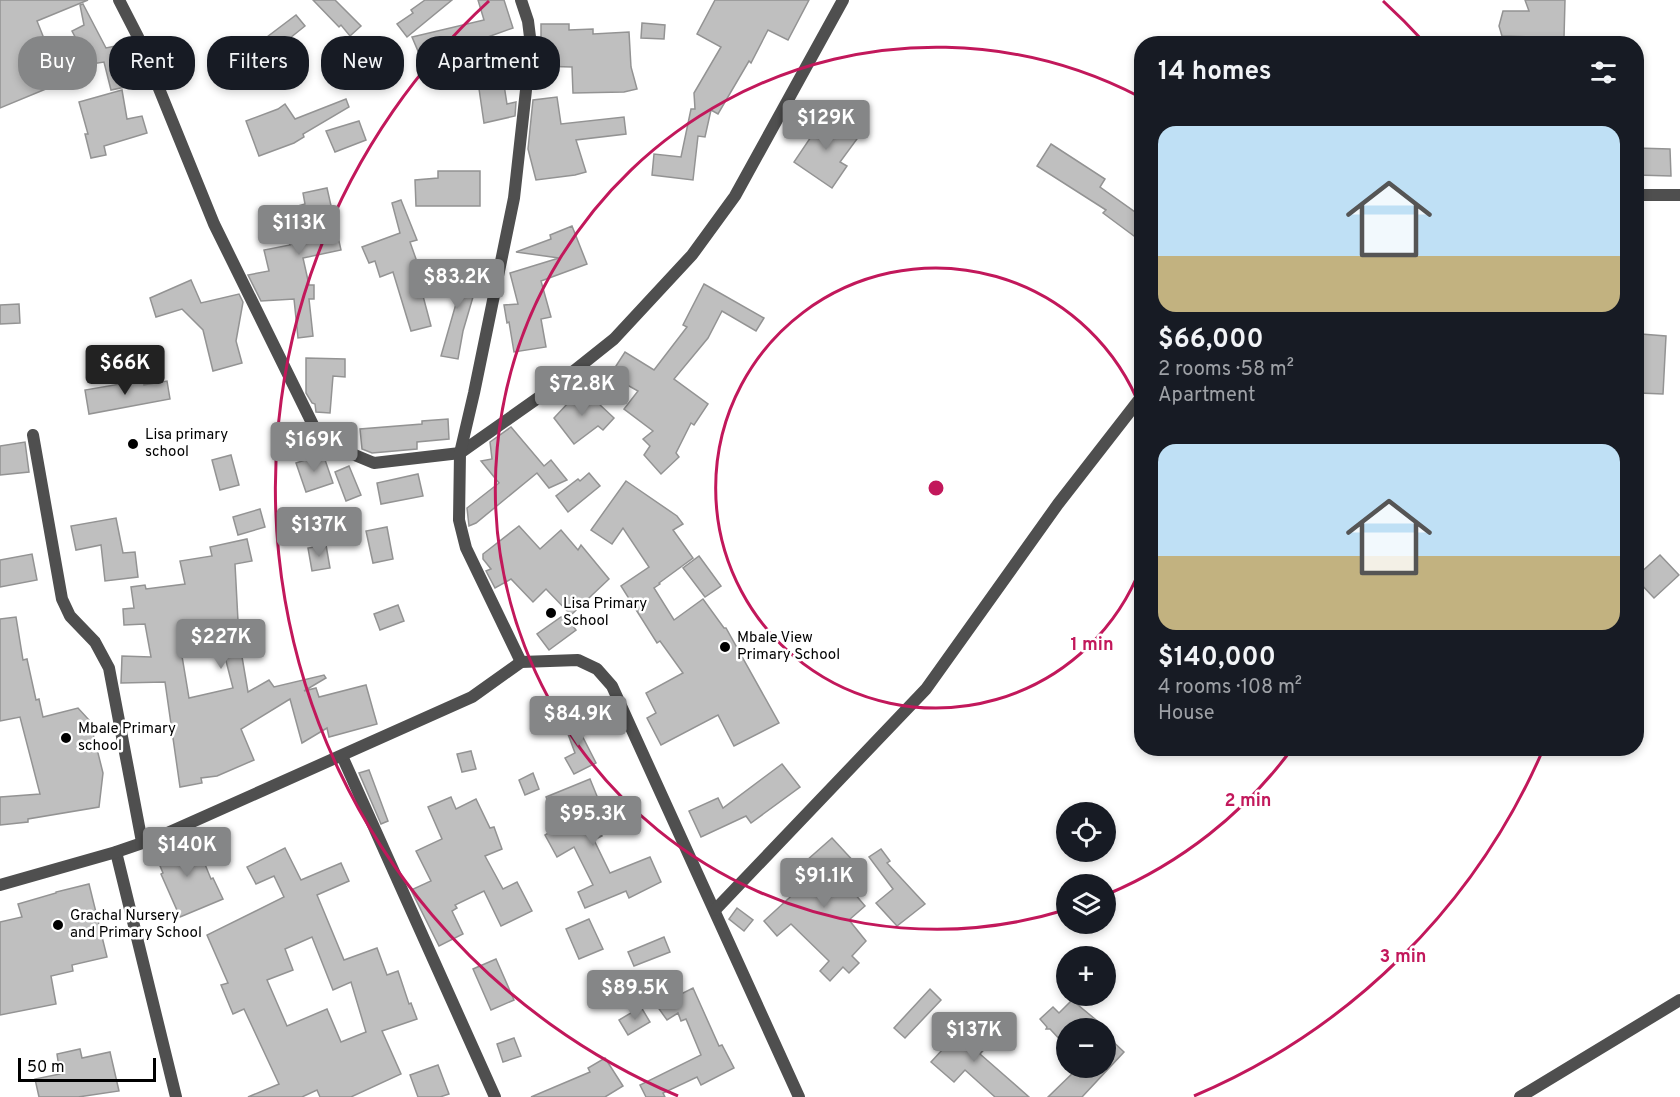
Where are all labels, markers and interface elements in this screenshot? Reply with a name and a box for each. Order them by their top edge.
chip: Buy [18,36,97,90]
chip: Rent [109,36,195,90]
chip: Filters [207,36,309,90]
chip: New [321,36,404,90]
chip: Apartment [416,36,560,90]
text: 14 homes [1158,56,1272,89]
icon: filters [1587,56,1620,89]
pin: $129K [784,100,868,151]
text: $129K [797,106,855,132]
icon: home [1335,165,1443,273]
pin: $113K [257,205,341,256]
text: $113K [272,211,326,237]
pin: $83.2K [408,259,506,310]
text: $83.2K [423,265,491,291]
text: $66,000 [1158,324,1264,357]
pin: $66K [89,345,161,396]
text: $66K [100,351,150,377]
text: 2 rooms · 58 m² [1158,357,1294,383]
pin: $72.8K [533,366,631,417]
text: $72.8K [549,372,615,398]
text: Apartment [1158,383,1256,409]
pin: $169K [272,422,356,473]
place label: Lisa primary school [145,426,228,462]
text: $169K [285,428,343,454]
marker: Lisa primary school [126,437,140,451]
centre of rings [926,478,946,498]
icon: home [1335,483,1443,591]
pin: $137K [277,507,361,558]
text: $137K [291,513,347,539]
place label: Lisa Primary School [563,595,647,631]
marker: Lisa Primary School [544,606,558,620]
pin: $227K [179,619,263,670]
text: $227K [190,625,252,651]
place label: Mbale View Primary School [737,629,840,665]
text: 1 min [1070,634,1114,657]
marker: Mbale View Primary School [718,640,732,654]
text: $140,000 [1158,642,1276,675]
text: 4 rooms · 108 m² [1158,675,1302,701]
pin: $84.9K [529,696,627,747]
text: House [1158,701,1214,727]
text: $84.9K [544,702,612,728]
place label: Mbale Primary school [78,720,176,756]
marker: Mbale Primary school [59,731,73,745]
text: 2 min [1224,790,1272,813]
pin: $95.3K [544,796,642,847]
text: $95.3K [559,802,627,828]
map controls [1056,802,1116,1078]
button: locate [1056,802,1116,862]
pin: $140K [145,827,229,878]
text: $140K [157,833,217,859]
pin: $91.1K [775,858,873,909]
text: $91.1K [794,864,854,890]
button: layers [1056,874,1116,934]
place label: Grachal Nursery and Primary School [70,907,202,943]
marker: Grachal Nursery and Primary School [51,918,65,932]
button: + [1056,946,1116,1006]
text: 3 min [1380,946,1426,969]
pin: $89.5K [586,970,684,1021]
text: $89.5K [601,976,669,1002]
pin: $137K [932,1012,1016,1063]
text: $137K [946,1018,1002,1044]
button: − [1056,1018,1116,1078]
scale bar [18,1055,156,1082]
text: 50 m [27,1058,65,1078]

